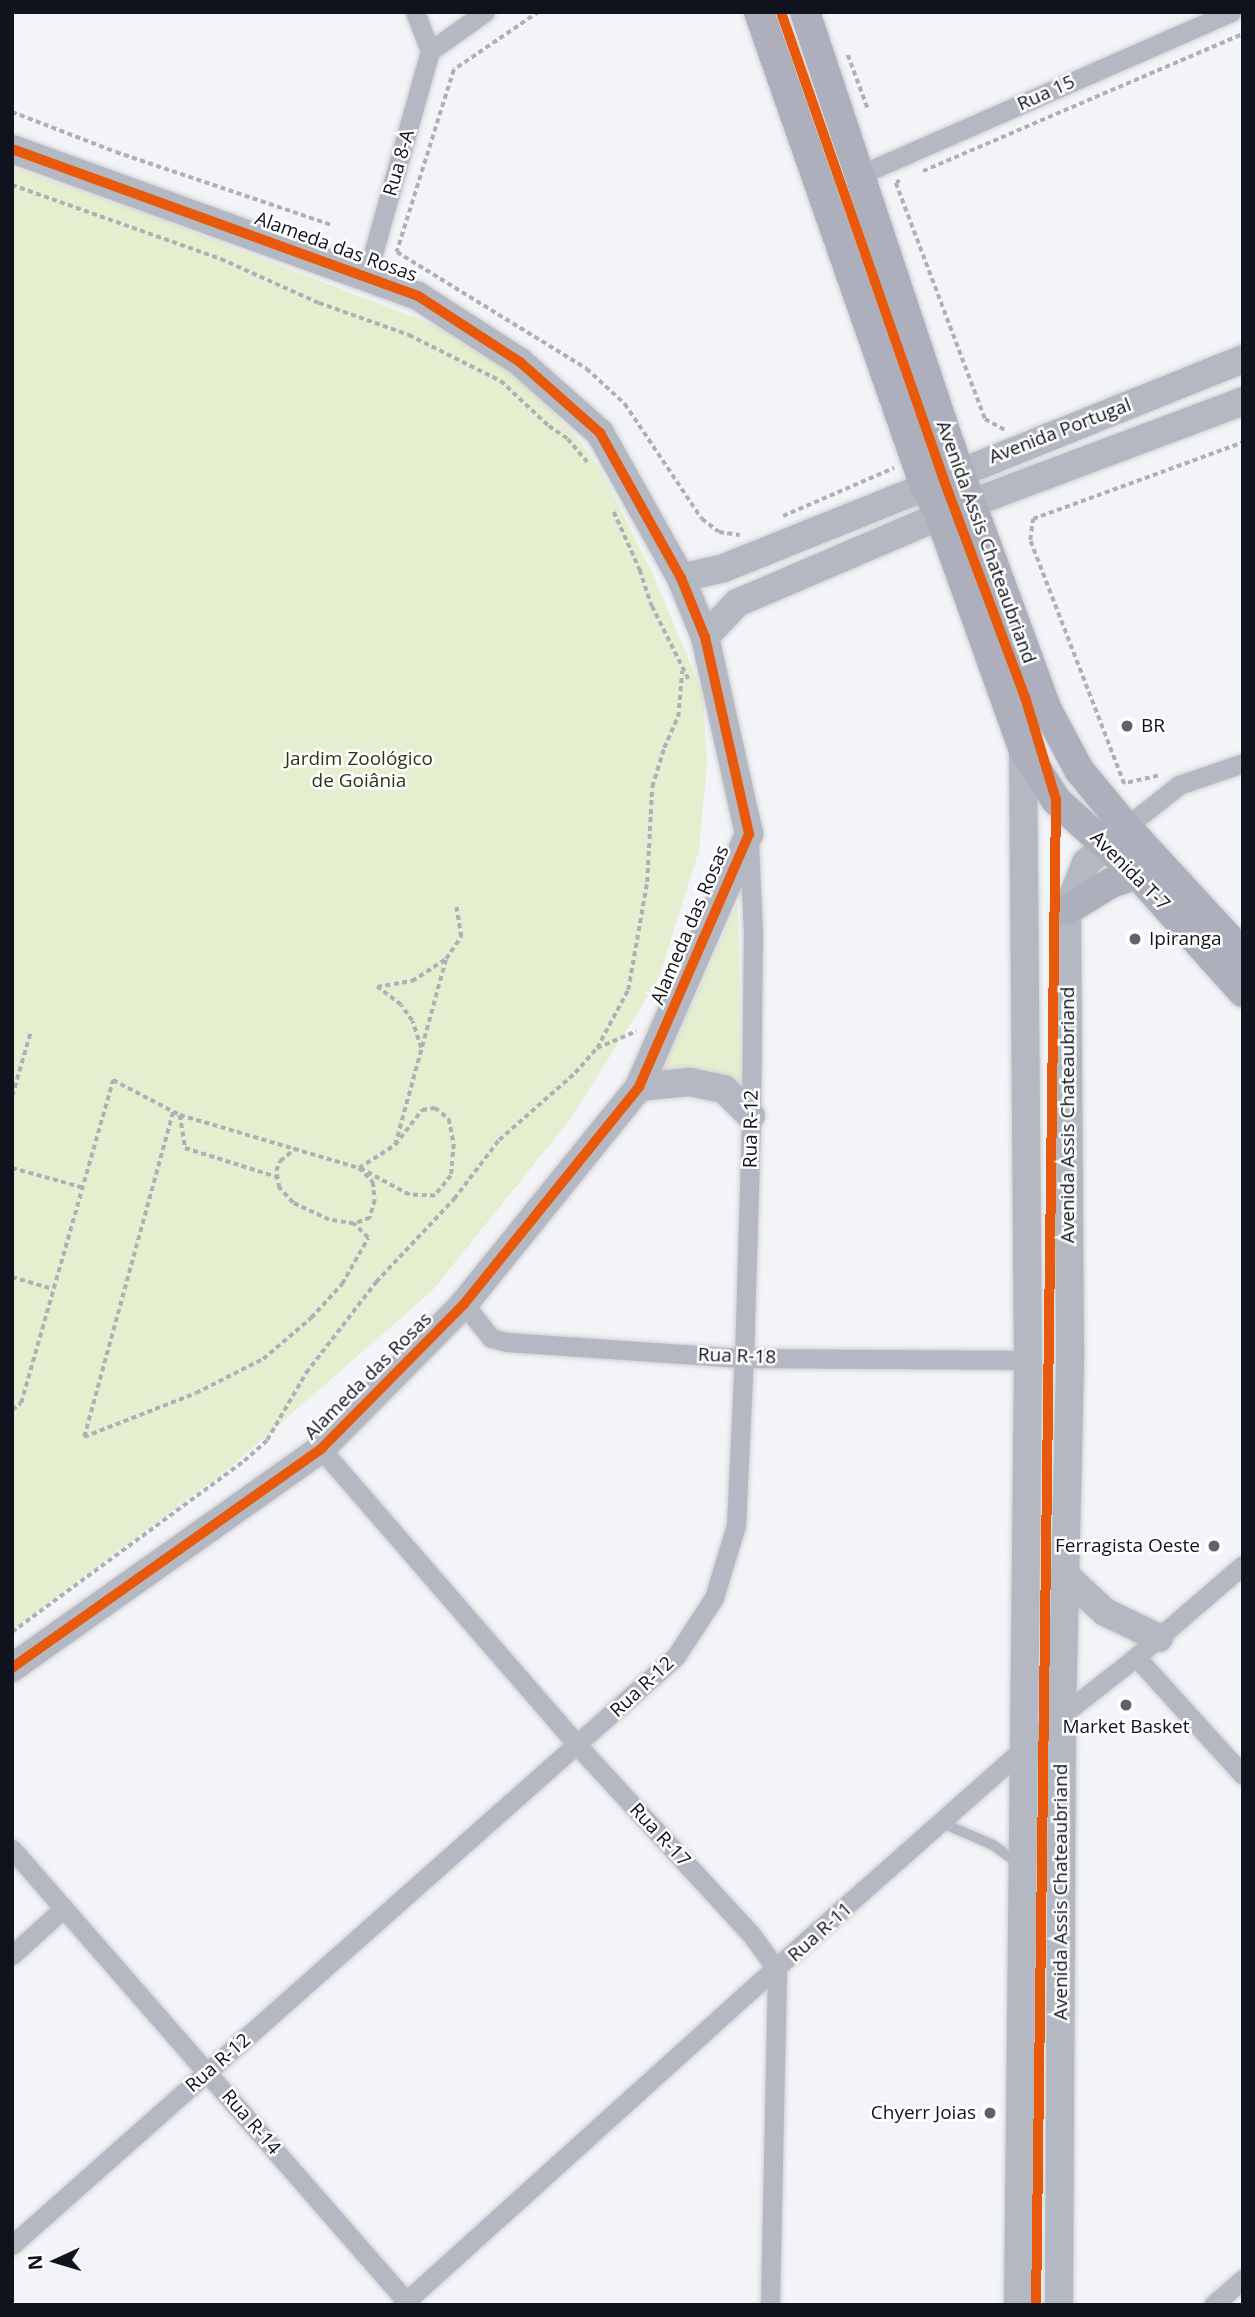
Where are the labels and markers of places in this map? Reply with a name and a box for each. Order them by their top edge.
place label: BR [1141,715,1165,737]
marker: BR [1119,718,1135,734]
place label: Ipiranga [1149,928,1222,950]
marker: Ipiranga [1127,931,1143,947]
place label: Ferragista Oeste [1055,1535,1200,1557]
marker: Ferragista Oeste [1206,1538,1222,1554]
marker: Market Basket [1118,1697,1134,1713]
place label: Market Basket [1062,1716,1190,1738]
place label: Chyerr Joias [871,2102,976,2124]
marker: Chyerr Joias [982,2105,998,2121]

